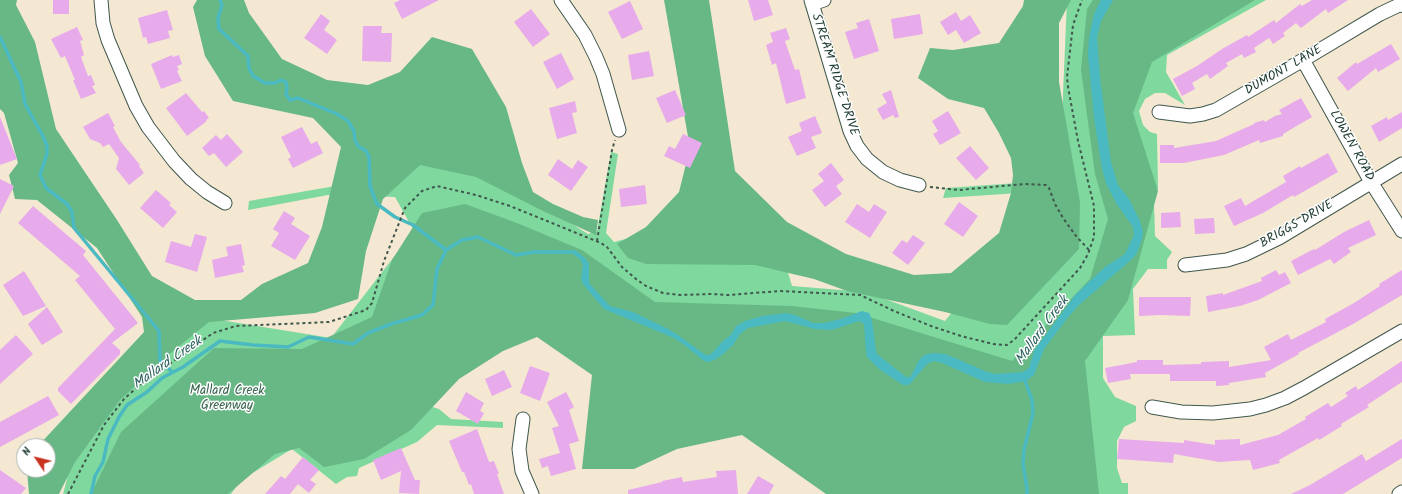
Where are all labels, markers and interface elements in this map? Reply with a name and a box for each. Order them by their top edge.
street label: STREAM RIDGE DRIVE [807,12,861,138]
street label: DUMONT LANE [1243,43,1325,99]
street label: LOWEN ROAD [1325,108,1377,184]
street label: BRIGGS DRIVE [1257,198,1337,252]
water label: Mallard Creek [1013,294,1073,368]
water label: Mallard Creek [130,334,206,394]
park label: Mallard Creek Greenway [190,384,264,415]
north arrow [16,438,56,478]
text: N [18,444,36,460]

